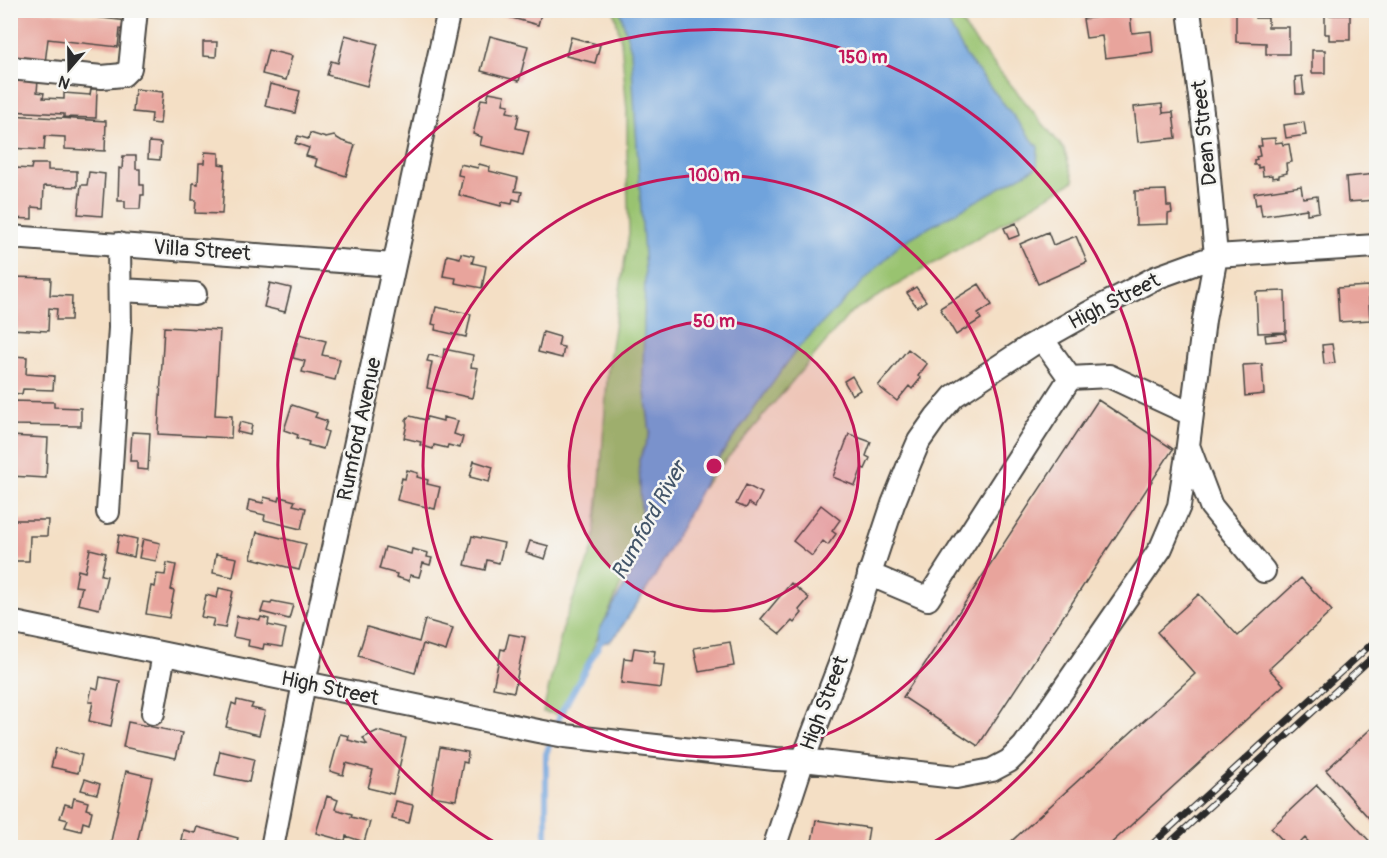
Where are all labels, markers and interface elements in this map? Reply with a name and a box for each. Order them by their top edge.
north arrow [39,39,99,99]
text: 150 m [839,46,888,69]
text: N [56,71,73,93]
street label: Dean Street [1185,78,1223,187]
text: 100 m [688,164,740,187]
street label: Villa Street [152,234,252,267]
street label: High Street [1064,267,1165,336]
text: 50 m [693,310,735,333]
street label: Rumford Avenue [331,354,388,503]
water label: Rumford River [605,454,694,585]
centre of rings [704,456,724,476]
street label: High Street [794,652,855,754]
street label: High Street [279,665,382,712]

